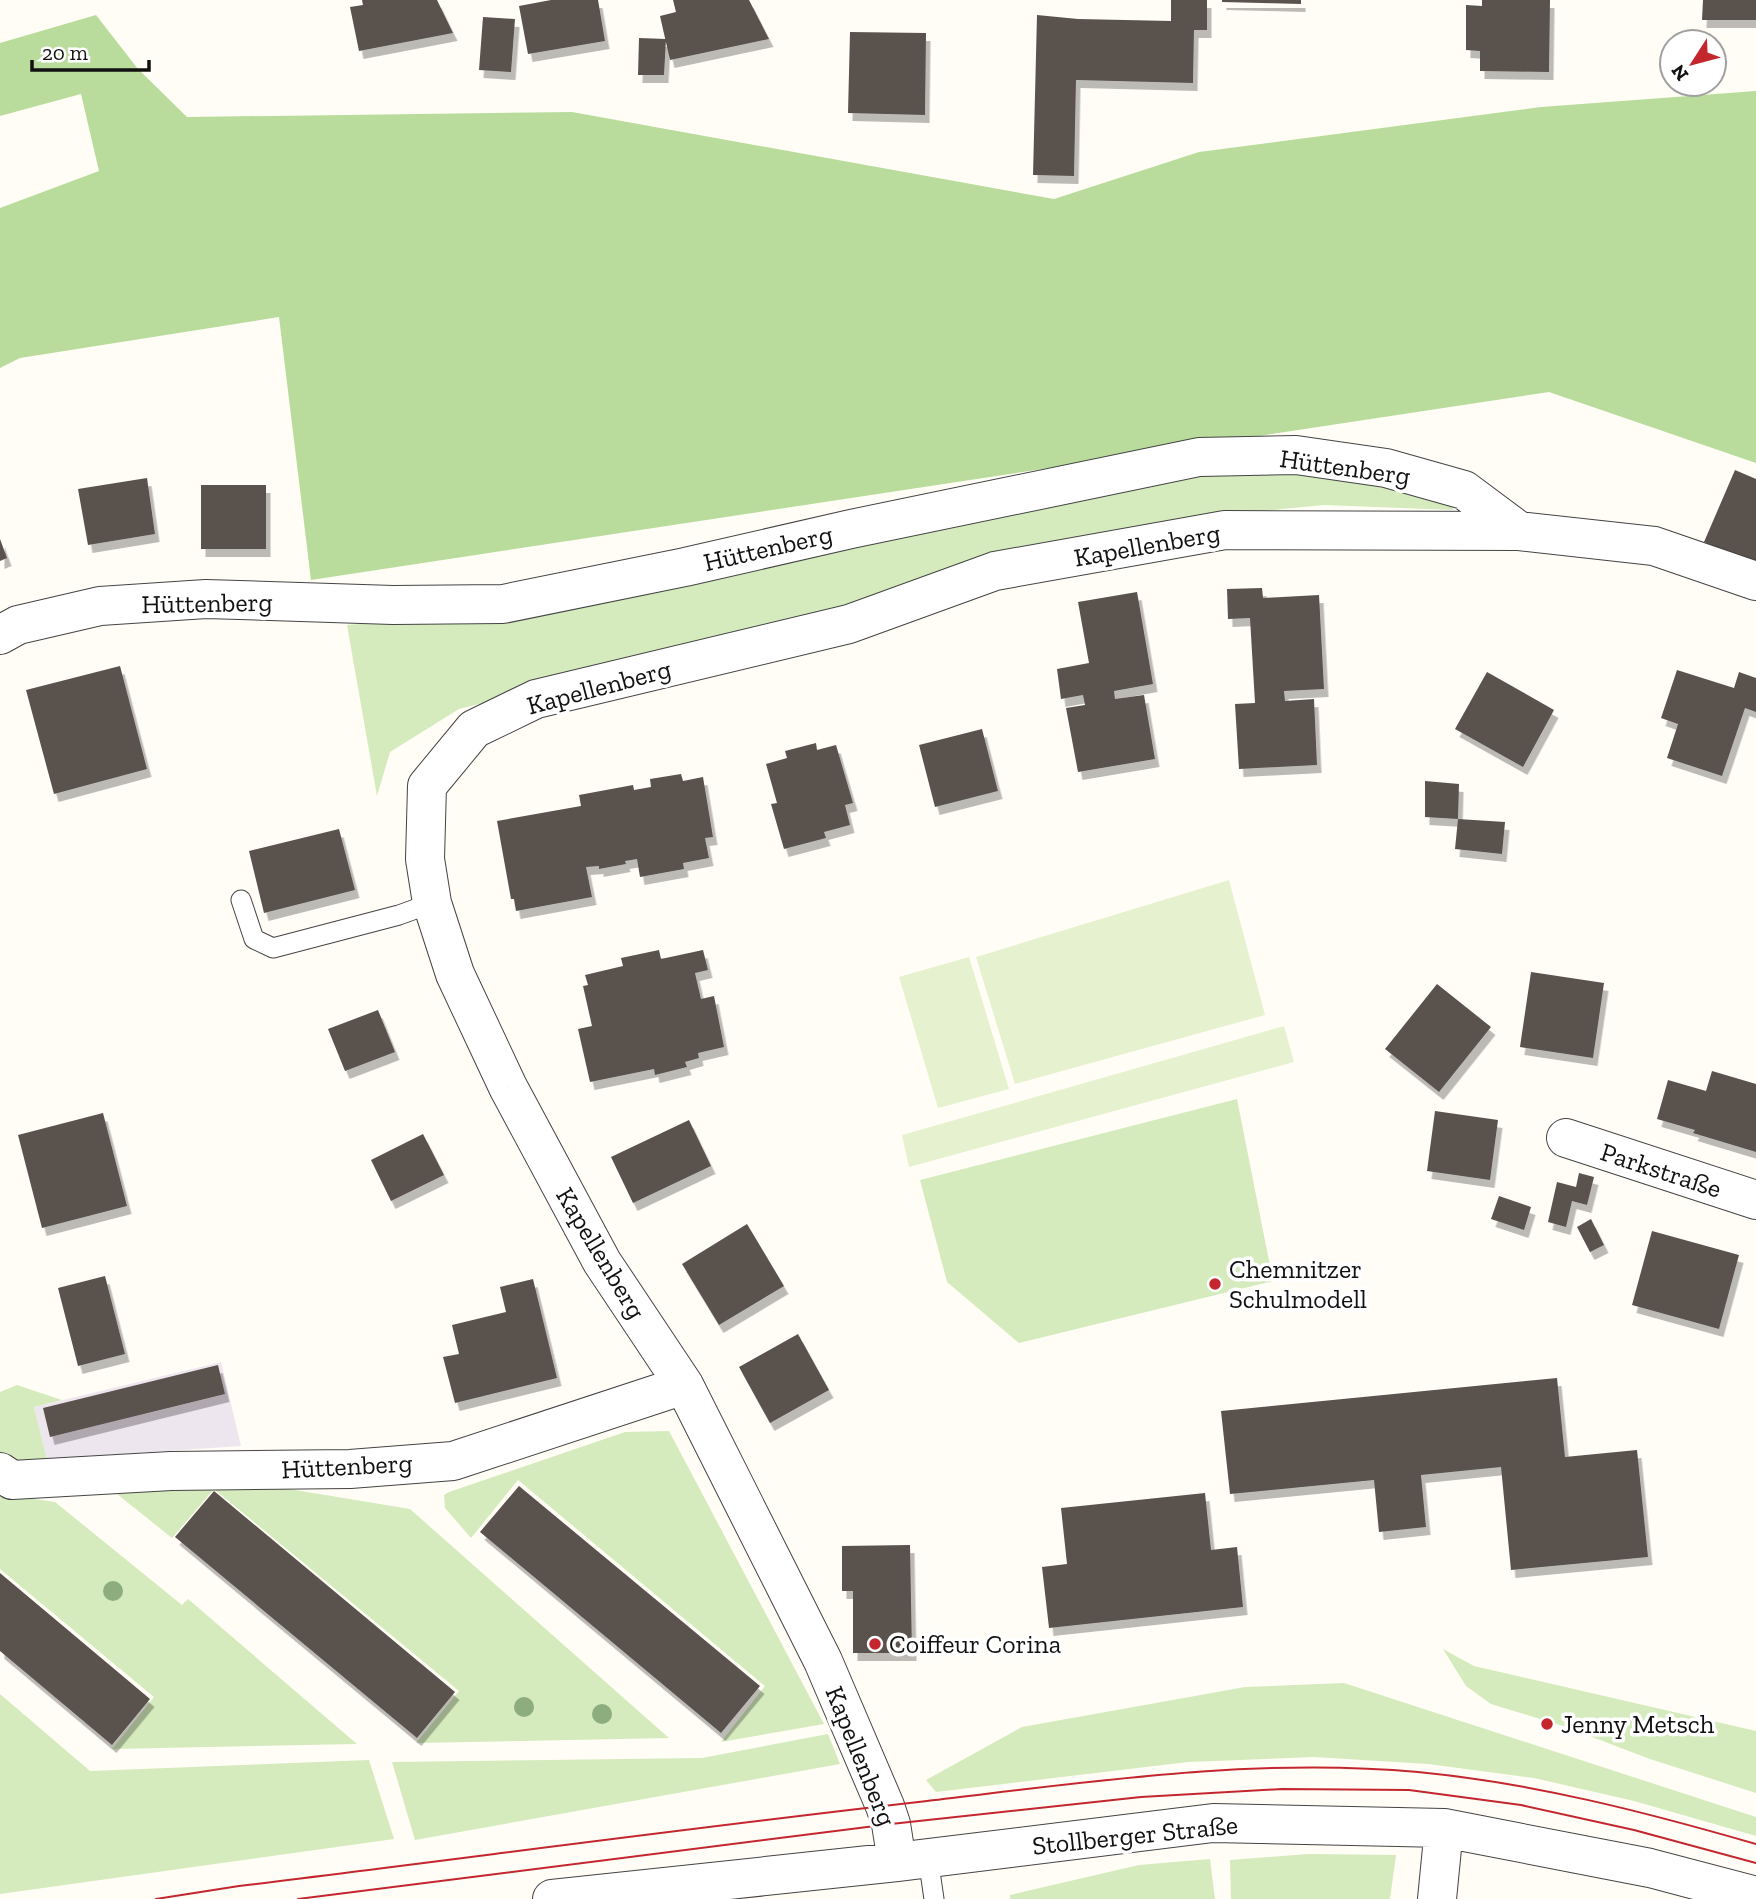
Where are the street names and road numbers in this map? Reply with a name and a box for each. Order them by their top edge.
street label: Hüttenberg [1278,442,1412,492]
street label: Kapellenberg [1071,516,1223,574]
street label: Hüttenberg [700,518,836,578]
street label: Hüttenberg [141,586,273,620]
street label: Kapellenberg [523,652,675,722]
street label: Parkstraße [1596,1135,1726,1205]
street label: Kapellenberg [549,1181,653,1325]
street label: Hüttenberg [281,1447,413,1485]
street label: Kapellenberg [818,1681,904,1831]
street label: Stollberger Straße [1031,1808,1239,1862]

